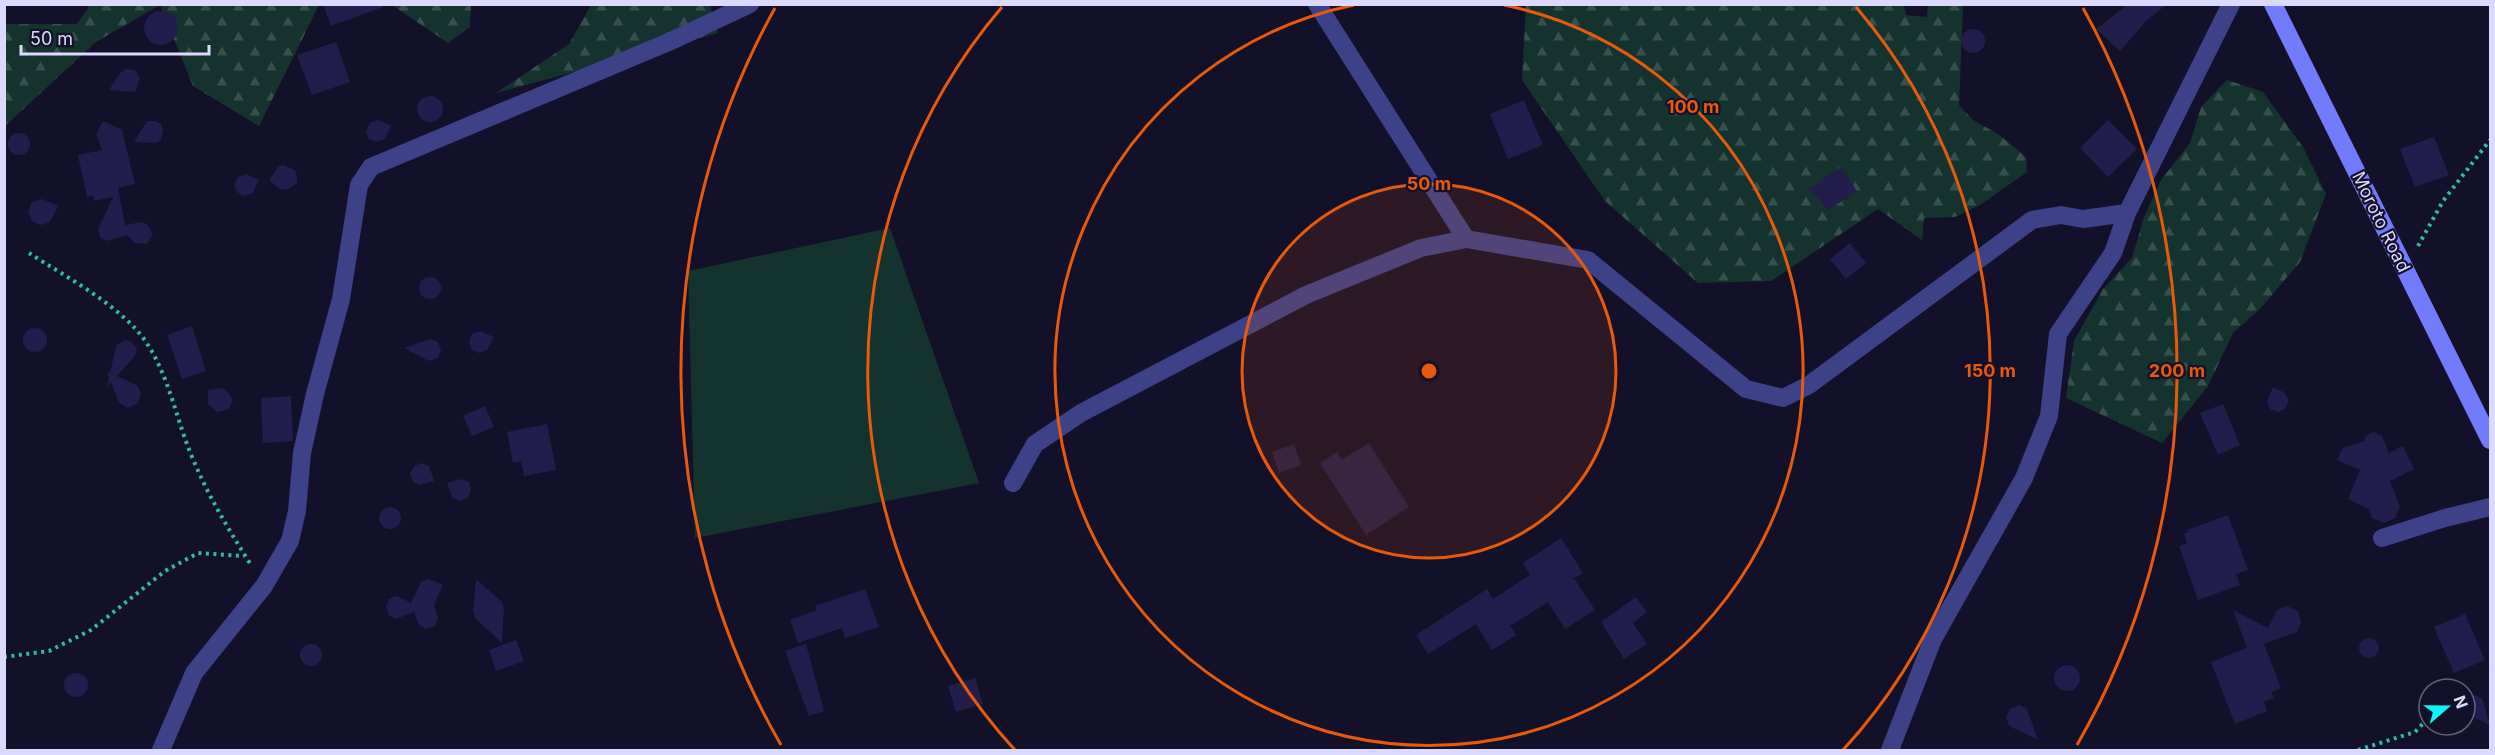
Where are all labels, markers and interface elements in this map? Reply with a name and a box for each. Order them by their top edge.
scale bar [21,18,208,56]
text: 50 m [30,28,73,49]
text: 100 m [1667,96,1719,117]
street label: Moroto Road [2348,168,2415,276]
text: 50 m [1407,173,1451,194]
text: 150 m [1964,360,2016,381]
text: 200 m [2149,360,2205,381]
centre of rings [1419,361,1439,381]
north arrow [2417,677,2477,737]
text: N [2450,693,2473,711]

